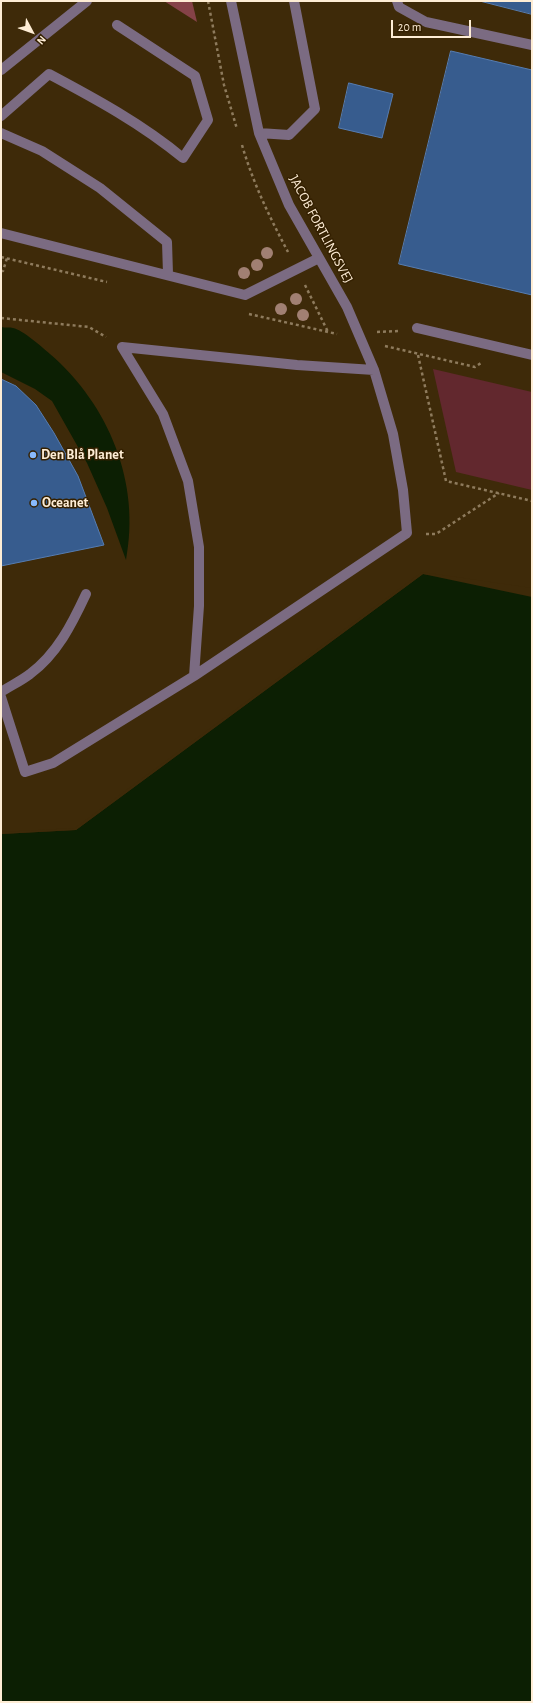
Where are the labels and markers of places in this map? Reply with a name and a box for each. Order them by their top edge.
place label: Den Blå Planet [41,447,124,463]
marker: Den Blå Planet [28,450,38,460]
place label: Oceanet [42,495,88,511]
marker: Oceanet [29,498,39,508]

